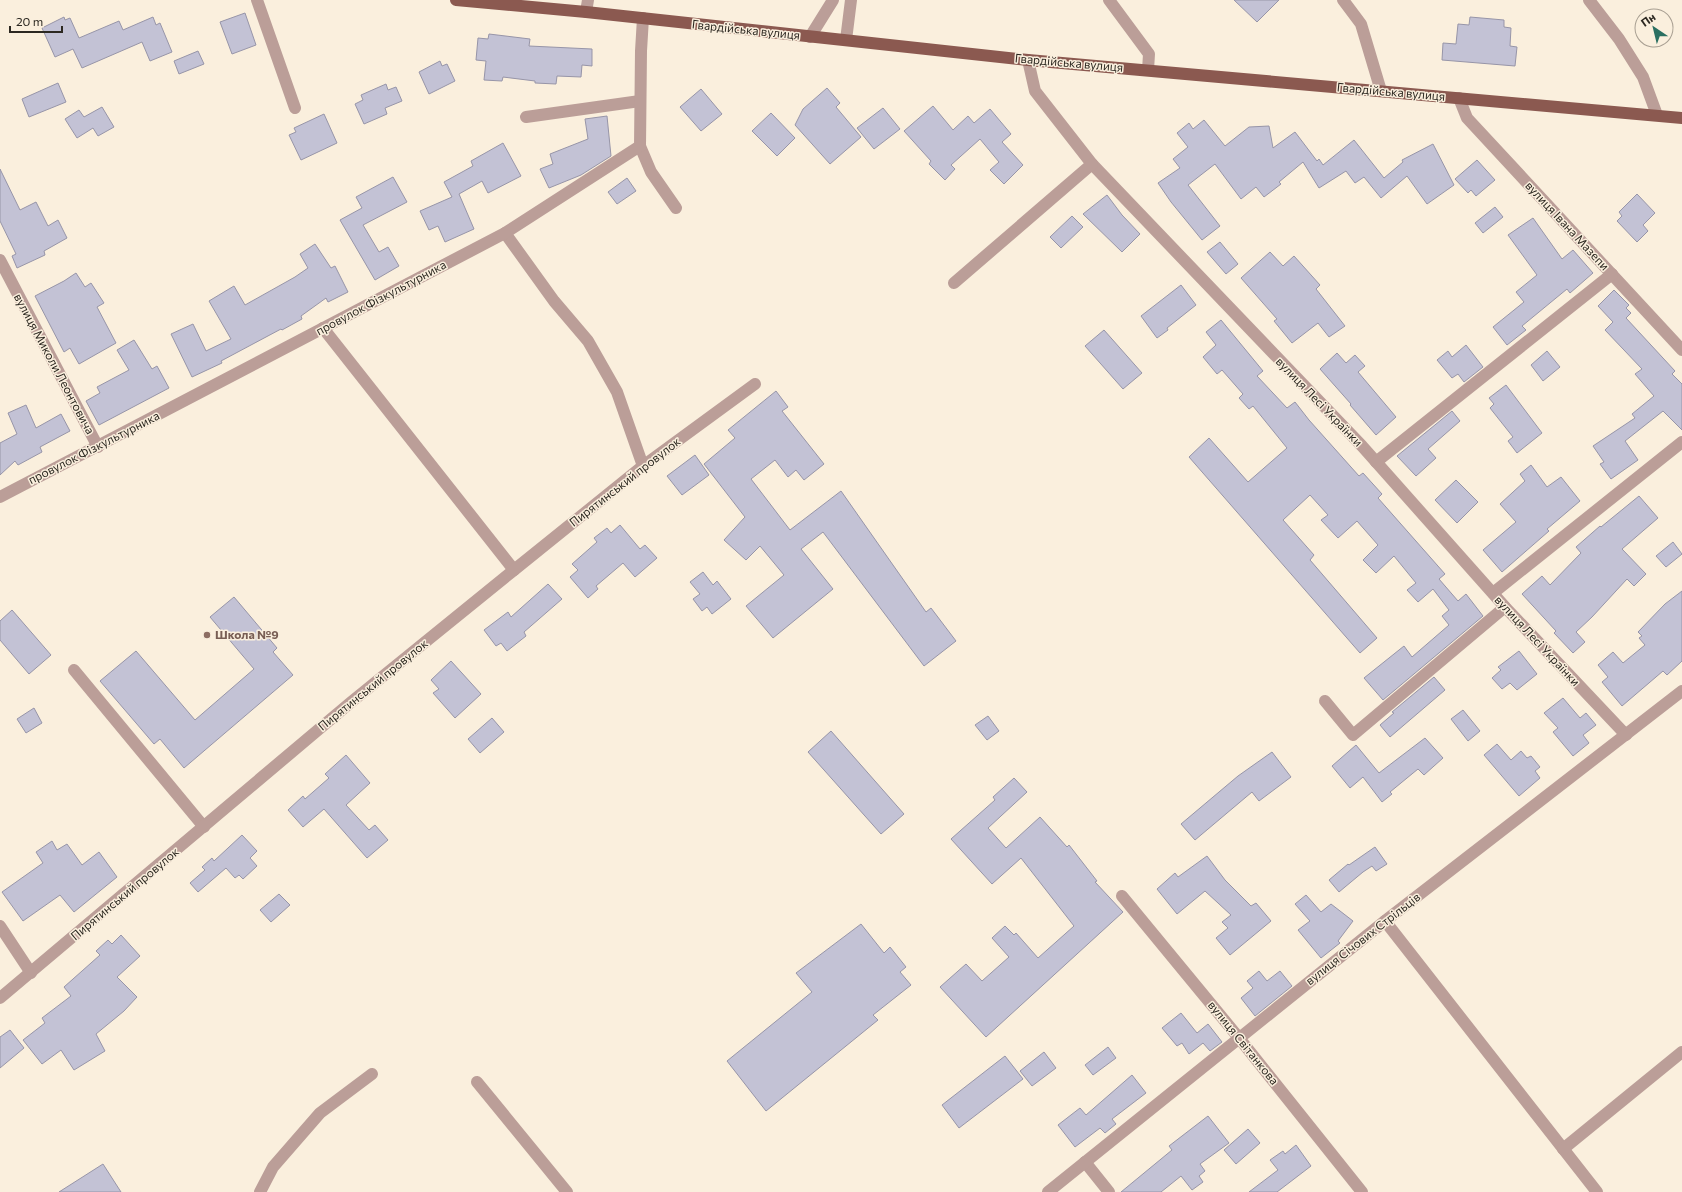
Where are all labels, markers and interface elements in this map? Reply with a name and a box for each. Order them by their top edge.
scale bar [10,8,62,34]
north arrow [1634,8,1674,48]
text: Пн [1638,10,1658,29]
text: 20 m [16,14,43,28]
street label: Гвардійська вулиця [691,16,801,42]
street label: Гвардійська вулиця [1014,50,1124,74]
street label: Гвардійська вулиця [1336,79,1446,103]
street label: вулиця Івана Мазепи [1523,178,1613,273]
street label: провулок Фізкультурника [313,257,448,337]
street label: вулиця Миколи Леонтовича [12,291,98,436]
street label: вулиця Лесі Українки [1274,354,1366,449]
street label: провулок Фізкультурника [26,408,162,486]
street label: Пирятинський провулок [566,433,683,529]
street label: вулиця Лесі Українки [1492,592,1583,688]
place label: Школа №9 [215,627,279,641]
marker: Школа №9 [202,630,212,640]
street label: Пирятинський провулок [315,635,430,733]
street label: Пирятинський провулок [67,844,182,943]
street label: вулиця Січових Стрільців [1302,889,1422,987]
street label: вулиця Світанкова [1206,998,1282,1087]

